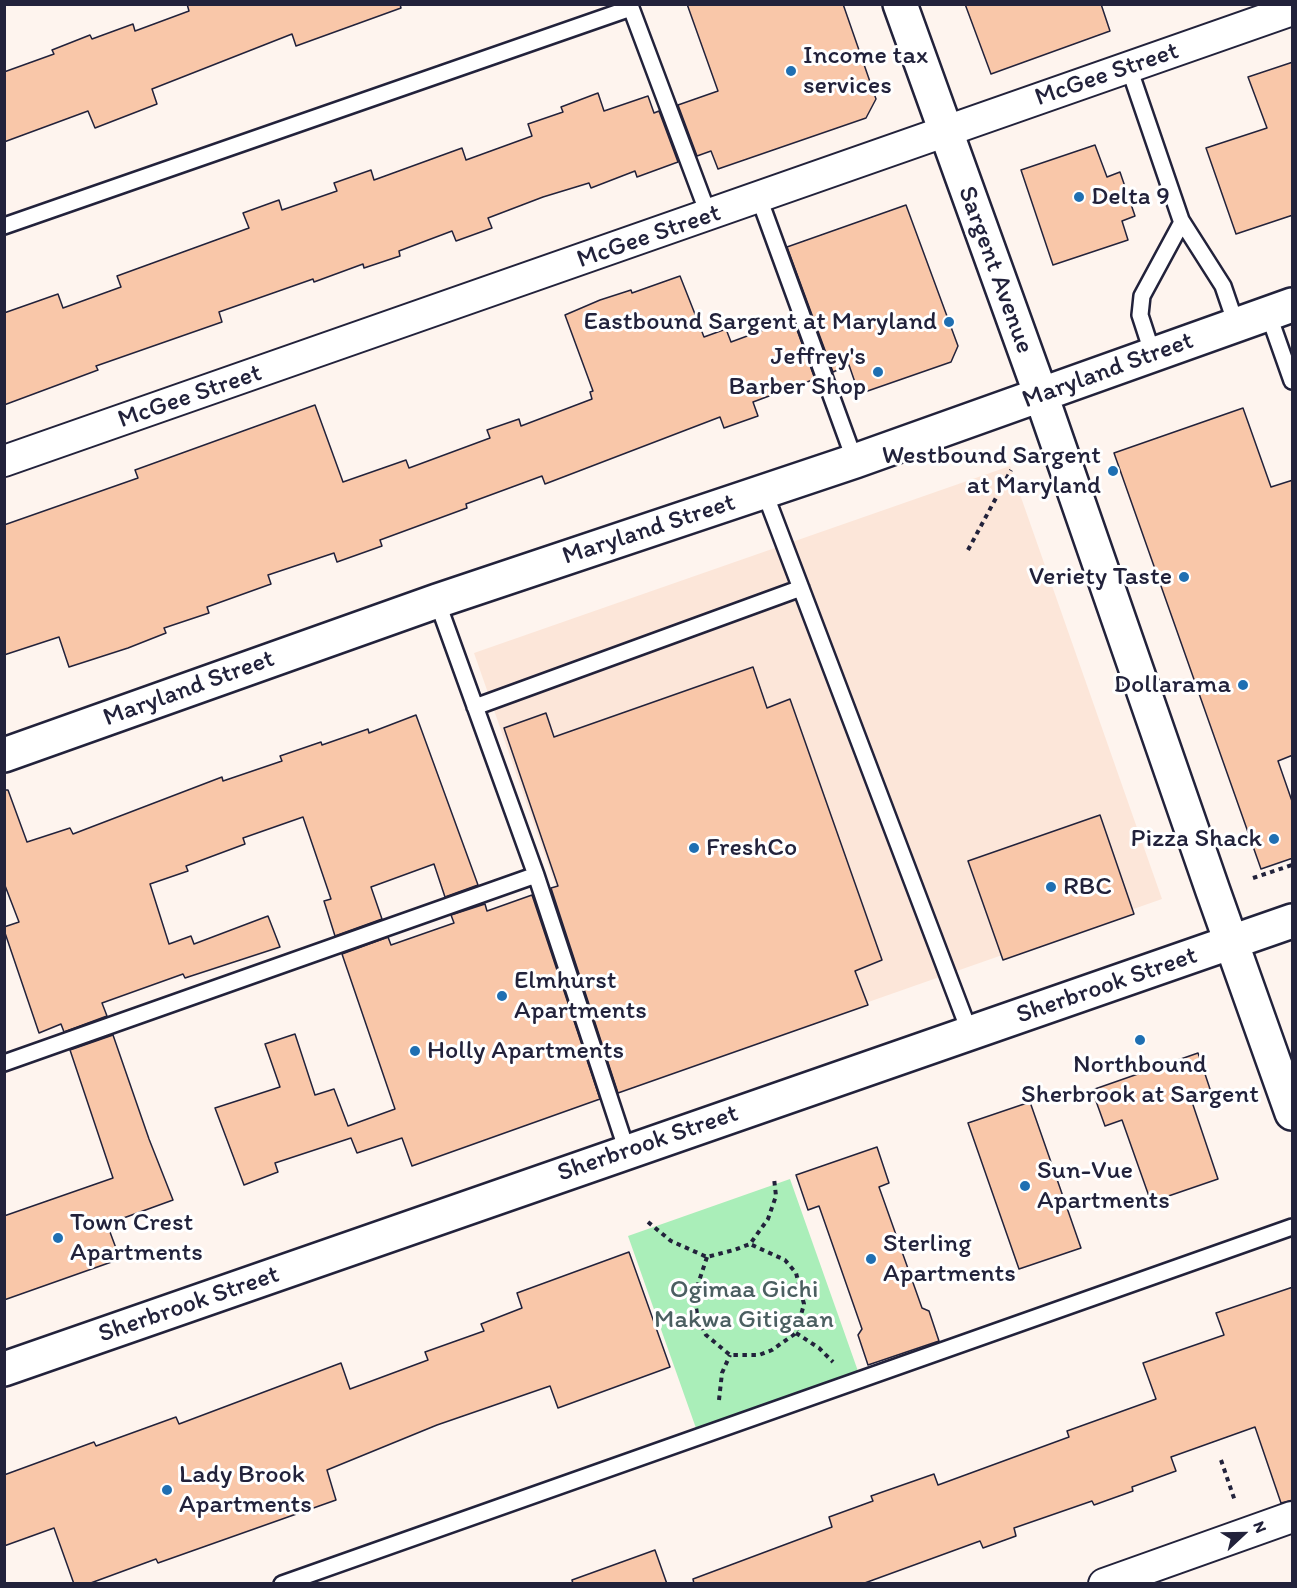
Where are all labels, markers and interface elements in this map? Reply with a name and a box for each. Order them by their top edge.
street label: McGee Street [1031,36,1183,114]
place label: Income tax services [803,40,928,101]
marker: Income tax services [784,64,798,78]
place label: Delta 9 [1091,181,1170,213]
street label: Sargent Avenue [950,182,1040,358]
marker: Delta 9 [1072,190,1086,204]
street label: McGee Street [573,198,725,276]
place label: Eastbound Sargent at Maryland [583,306,937,338]
marker: Eastbound Sargent at Maryland [942,315,956,329]
street label: Maryland Street [1018,326,1198,416]
place label: Jeffrey's Barber Shop [729,341,866,402]
street label: McGee Street [114,358,266,436]
marker: Jeffrey's Barber Shop [871,365,885,379]
place label: Westbound Sargent at Maryland [882,440,1101,502]
marker: Westbound Sargent at Maryland [1106,464,1120,478]
street label: Maryland Street [559,487,739,573]
place label: Veriety Taste [1029,561,1172,593]
marker: Veriety Taste [1177,570,1191,584]
street label: Maryland Street [99,644,279,734]
place label: Dollarama [1114,669,1231,701]
marker: Dollarama [1236,678,1250,692]
place label: Pizza Shack [1131,823,1262,855]
place label: FreshCo [706,832,797,864]
marker: Pizza Shack [1267,832,1281,846]
marker: FreshCo [687,841,701,855]
place label: RBC [1063,871,1112,903]
marker: RBC [1044,880,1058,894]
street label: Sherbrook Street [1013,940,1201,1032]
place label: Elmhurst Apartments [514,965,647,1026]
marker: Elmhurst Apartments [495,989,509,1003]
marker: Northbound Sherbrook at Sargent [1133,1033,1147,1047]
place label: Holly Apartments [427,1035,624,1067]
marker: Holly Apartments [408,1044,422,1058]
place label: Northbound Sherbrook at Sargent [1021,1049,1259,1110]
street label: Sherbrook Street [554,1098,742,1190]
place label: Sun-Vue Apartments [1037,1155,1170,1216]
marker: Sun-Vue Apartments [1018,1179,1032,1193]
place label: Town Crest Apartments [70,1207,203,1268]
place label: Sterling Apartments [883,1228,1016,1290]
marker: Town Crest Apartments [51,1231,65,1245]
marker: Sterling Apartments [864,1252,878,1266]
street label: Sherbrook Street [95,1259,283,1351]
park label: Ogimaa Gichi Makwa Gitigaan [654,1274,834,1336]
place label: Lady Brook Apartments [179,1459,312,1520]
marker: Lady Brook Apartments [160,1483,174,1497]
north arrow [1213,1504,1273,1564]
text: N [1249,1518,1271,1536]

